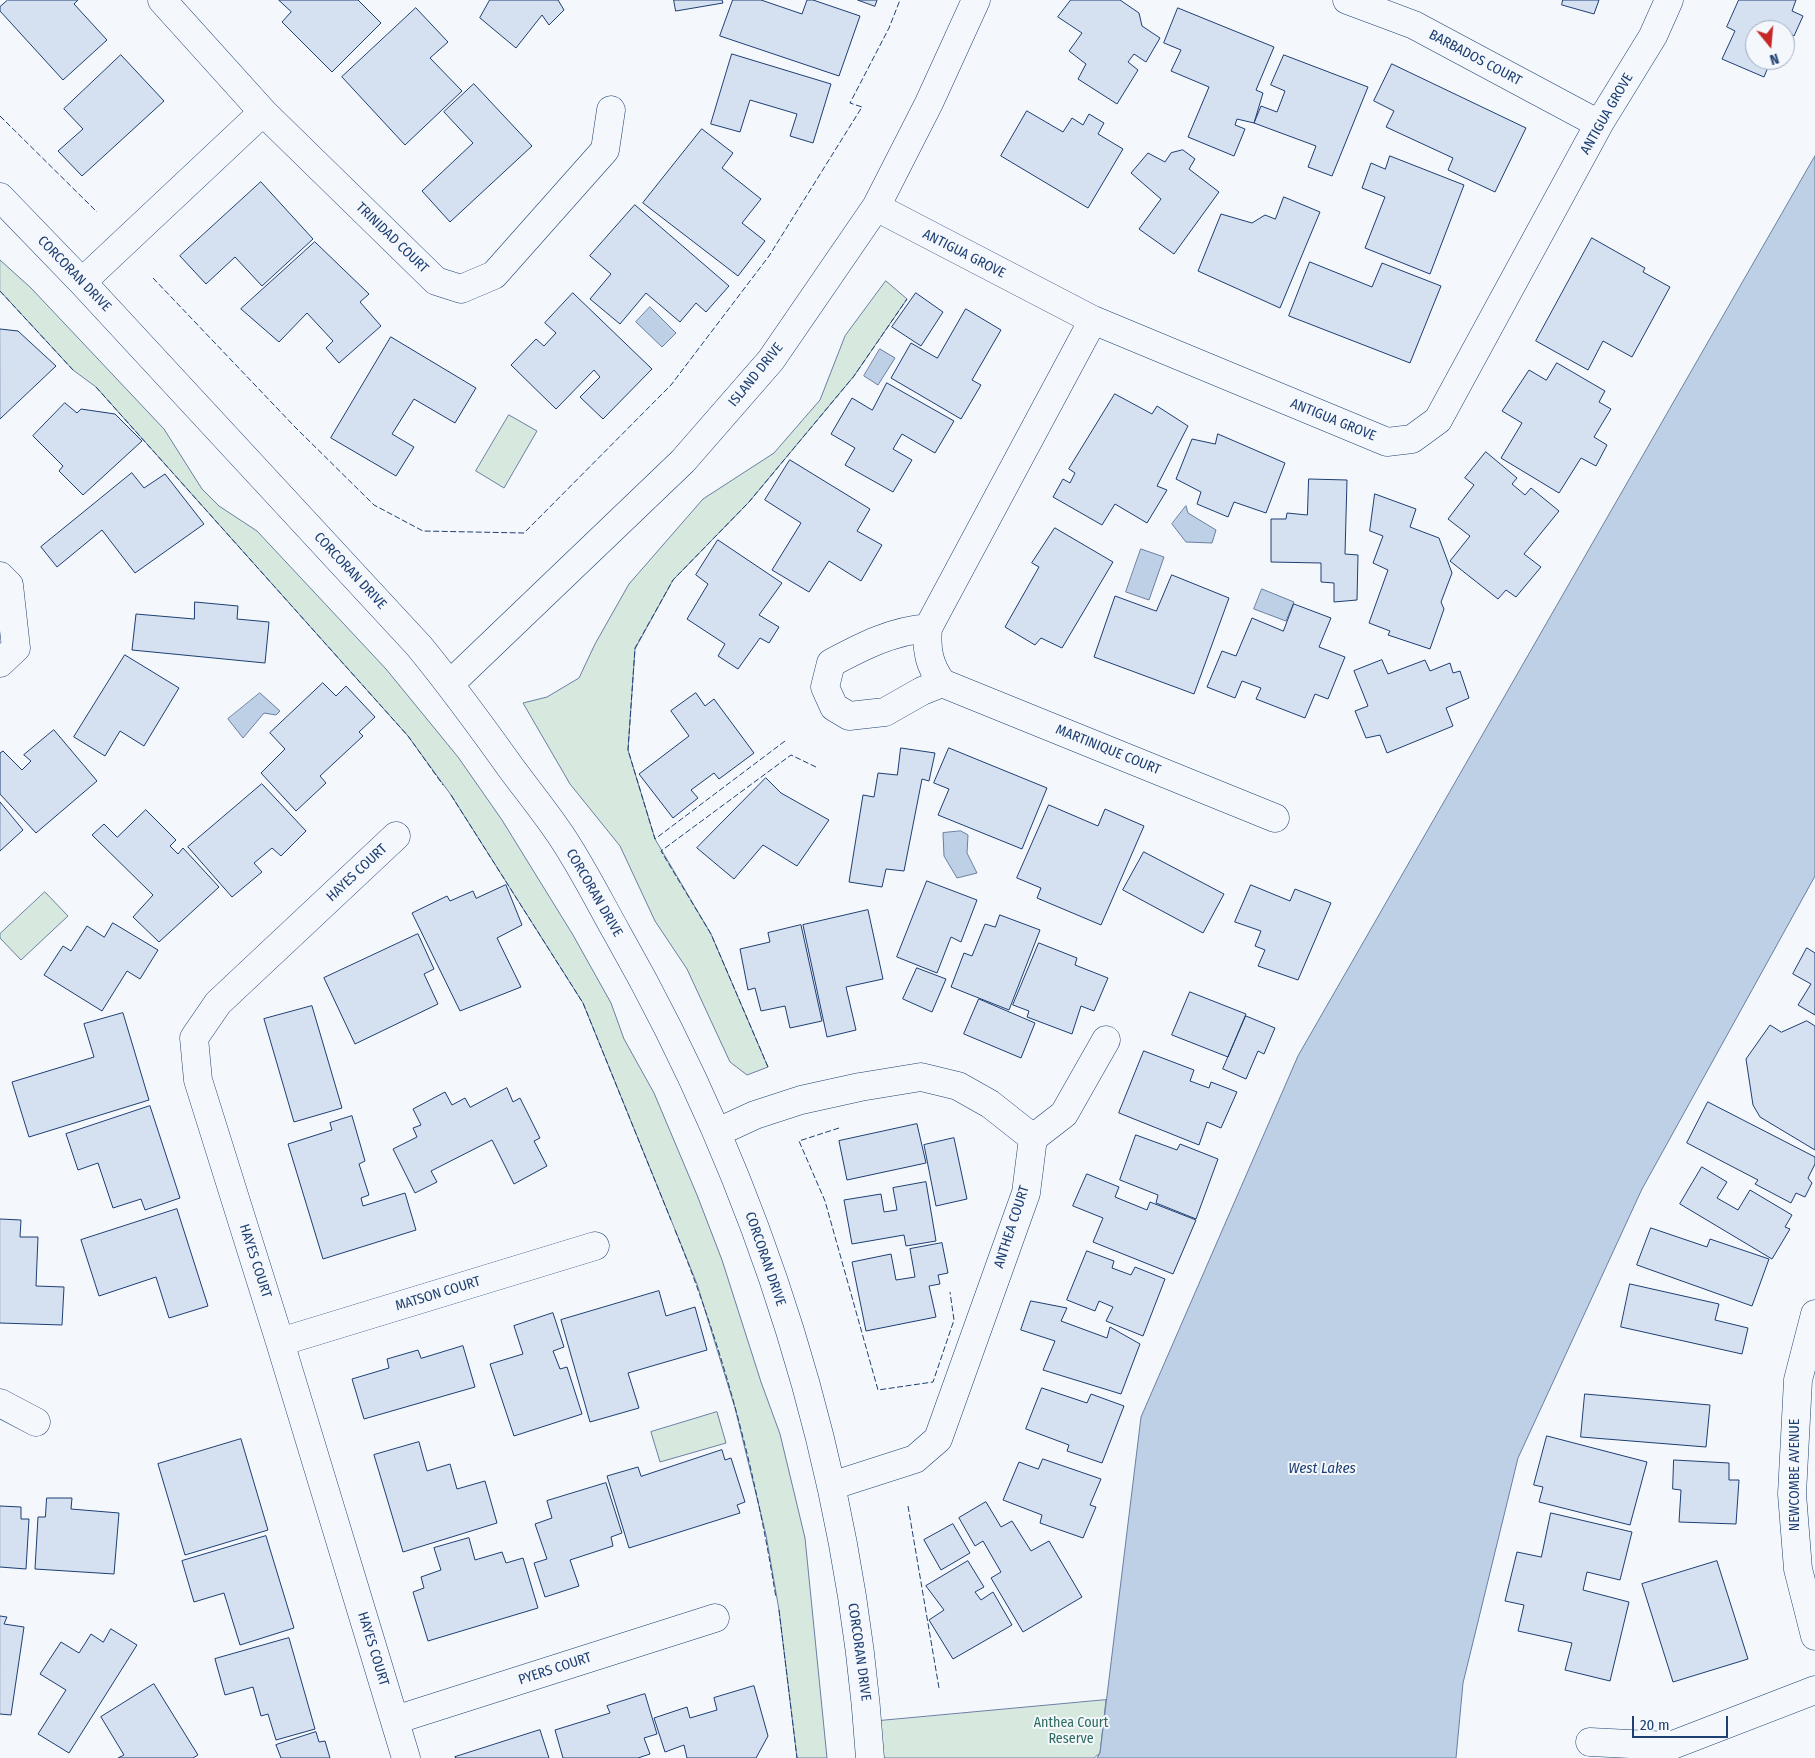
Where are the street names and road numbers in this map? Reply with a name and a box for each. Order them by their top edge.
street label: BARBADOS COURT [1426,27,1524,89]
street label: ANTIGUA GROVE [1577,71,1637,157]
street label: TRINIDAD COURT [352,199,432,277]
street label: ANTIGUA GROVE [920,226,1008,282]
street label: CORCORAN DRIVE [34,233,114,315]
street label: ISLAND DRIVE [725,340,787,410]
street label: ANTIGUA GROVE [1288,395,1378,445]
street label: CORCORAN DRIVE [310,529,390,613]
street label: MARTINIQUE COURT [1053,721,1163,779]
street label: HAYES COURT [323,841,391,905]
street label: CORCORAN DRIVE [562,846,626,940]
street label: ANTHEA COURT [991,1184,1033,1270]
street label: CORCORAN DRIVE [741,1210,789,1308]
street label: HAYES COURT [235,1222,275,1300]
street label: MATSON COURT [393,1273,483,1315]
street label: NEWCOMBE AVENUE [1787,1419,1803,1531]
street label: CORCORAN DRIVE [844,1602,874,1702]
street label: HAYES COURT [354,1610,392,1688]
street label: PYERS COURT [516,1649,594,1689]

